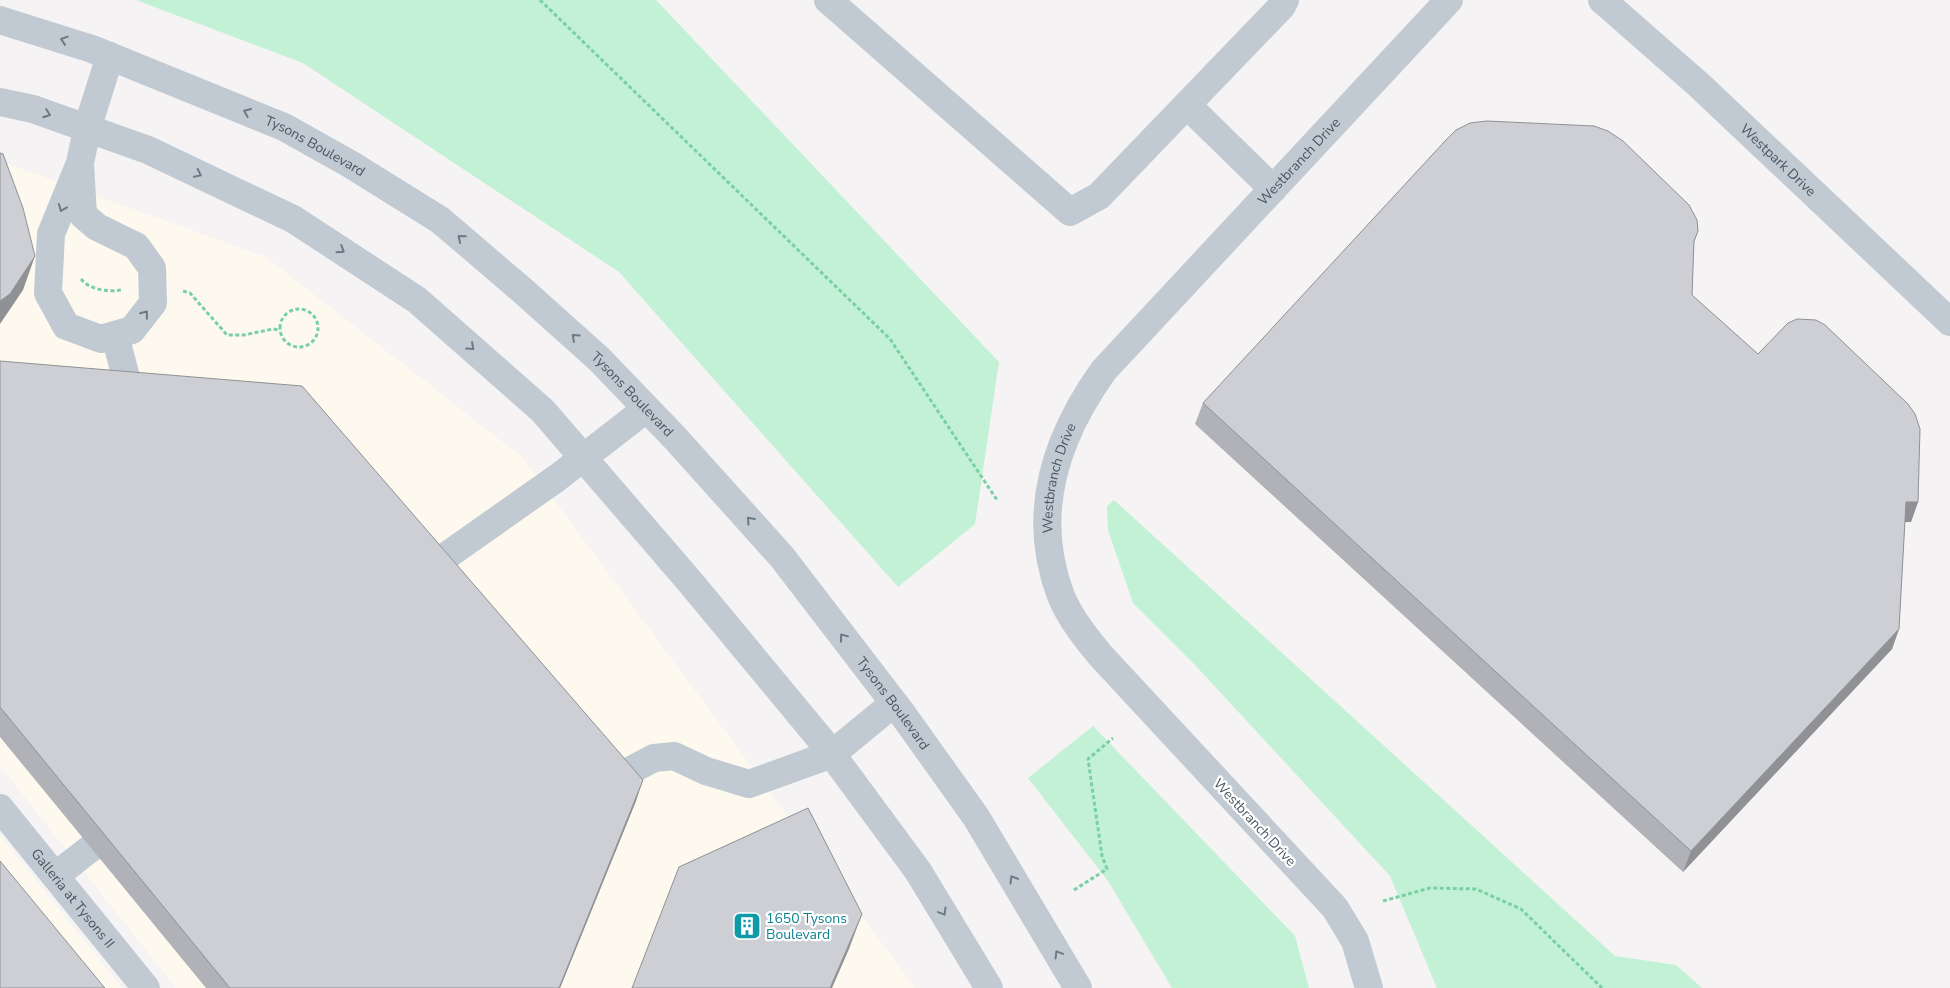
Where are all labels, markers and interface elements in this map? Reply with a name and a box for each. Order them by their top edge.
one-way arrow [61,36,69,46]
one-way arrow [243,107,252,118]
one-way arrow [42,108,51,118]
street label: Tysons Boulevard [262,111,369,181]
street label: Westbranch Drive [1254,113,1345,209]
street label: Westpark Drive [1736,120,1820,201]
one-way arrow [193,167,202,178]
one-way arrow [57,203,68,212]
one-way arrow [458,235,467,244]
one-way arrow [336,244,345,254]
one-way arrow [139,311,147,320]
one-way arrow [571,334,580,343]
one-way arrow [465,342,474,351]
street label: Tysons Boulevard [587,347,678,441]
street label: Westbranch Drive [1038,420,1081,533]
one-way arrow [747,517,756,526]
one-way arrow [840,634,848,643]
street label: Tysons Boulevard [852,653,934,754]
street label: Westbranch Drive [1209,774,1300,870]
street label: Galleria at Tysons II [27,845,119,952]
one-way arrow [1010,875,1020,884]
one-way arrow [937,907,947,916]
place label: 1650 Tysons Boulevard [766,909,847,944]
building icon: 1650 Tysons Boulevard [732,911,762,941]
one-way arrow [1055,951,1065,960]

